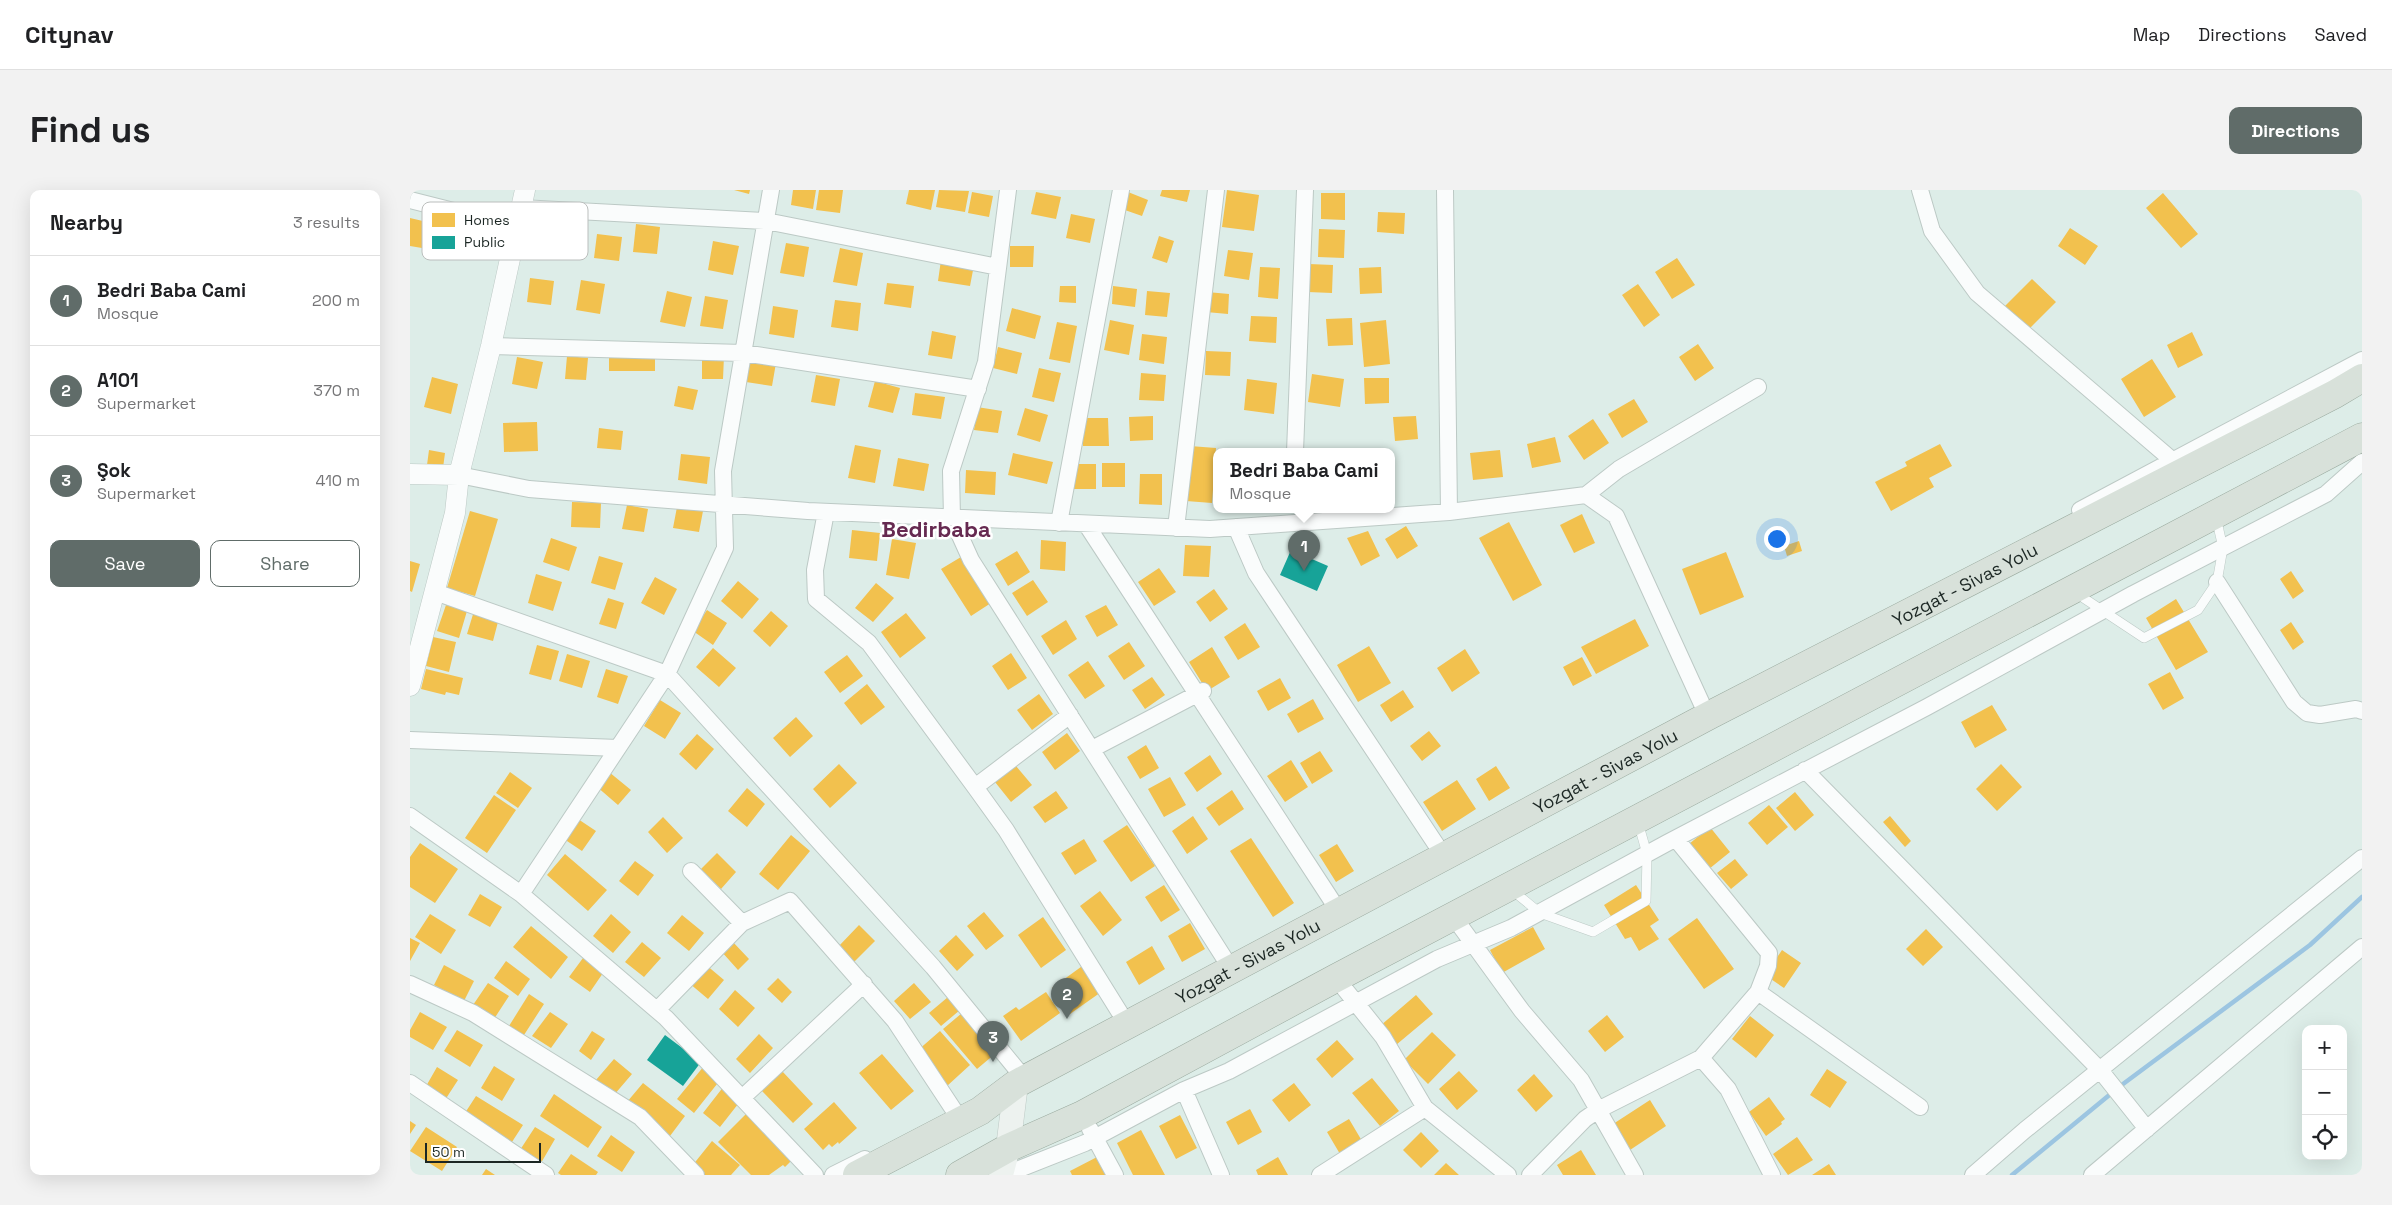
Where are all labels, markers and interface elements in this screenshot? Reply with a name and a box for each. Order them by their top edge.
text: Citynav [25,19,114,50]
text: Map [2133,23,2170,46]
text: Directions [2198,23,2287,46]
text: Saved [2315,23,2367,46]
button: Directions [2229,107,2362,154]
text: Find us [30,108,151,152]
legend [422,202,588,260]
text: Nearby [50,209,123,236]
text: Homes [464,211,510,229]
text: 3 results [293,212,360,233]
text: Public [464,233,505,251]
text: Bedri Baba Cami [97,278,246,303]
text: 1 [62,290,70,311]
text: 200 m [312,290,360,311]
text: Mosque [97,303,159,324]
text: A101 [97,368,139,393]
text: 2 [61,380,71,401]
text: 370 m [313,380,360,401]
text: Supermarket [97,393,196,414]
popup [1213,448,1395,513]
text: Şok [97,458,131,483]
text: Bedri Baba Cami [1229,458,1379,483]
text: 3 [61,470,71,491]
text: 410 m [316,470,360,491]
text: Supermarket [97,483,196,504]
text: Mosque [1229,483,1291,504]
district label: Bedirbaba [881,515,991,543]
your location [1764,526,1790,552]
pin: 1 [1288,530,1320,571]
street label: Yozgat - Sivas Yolu [1888,537,2041,631]
button: Save [50,540,200,587]
button: Share [210,540,360,587]
street label: Yozgat - Sivas Yolu [1529,723,1681,819]
street label: Yozgat - Sivas Yolu [1171,913,1324,1009]
pin: 2 [1051,978,1083,1019]
pin: 3 [977,1021,1009,1062]
map controls [2302,1025,2347,1160]
button: + [2302,1025,2347,1070]
button: − [2302,1070,2347,1115]
button: locate [2302,1115,2347,1160]
scale bar [425,1140,541,1163]
text: 50 m [432,1143,465,1161]

